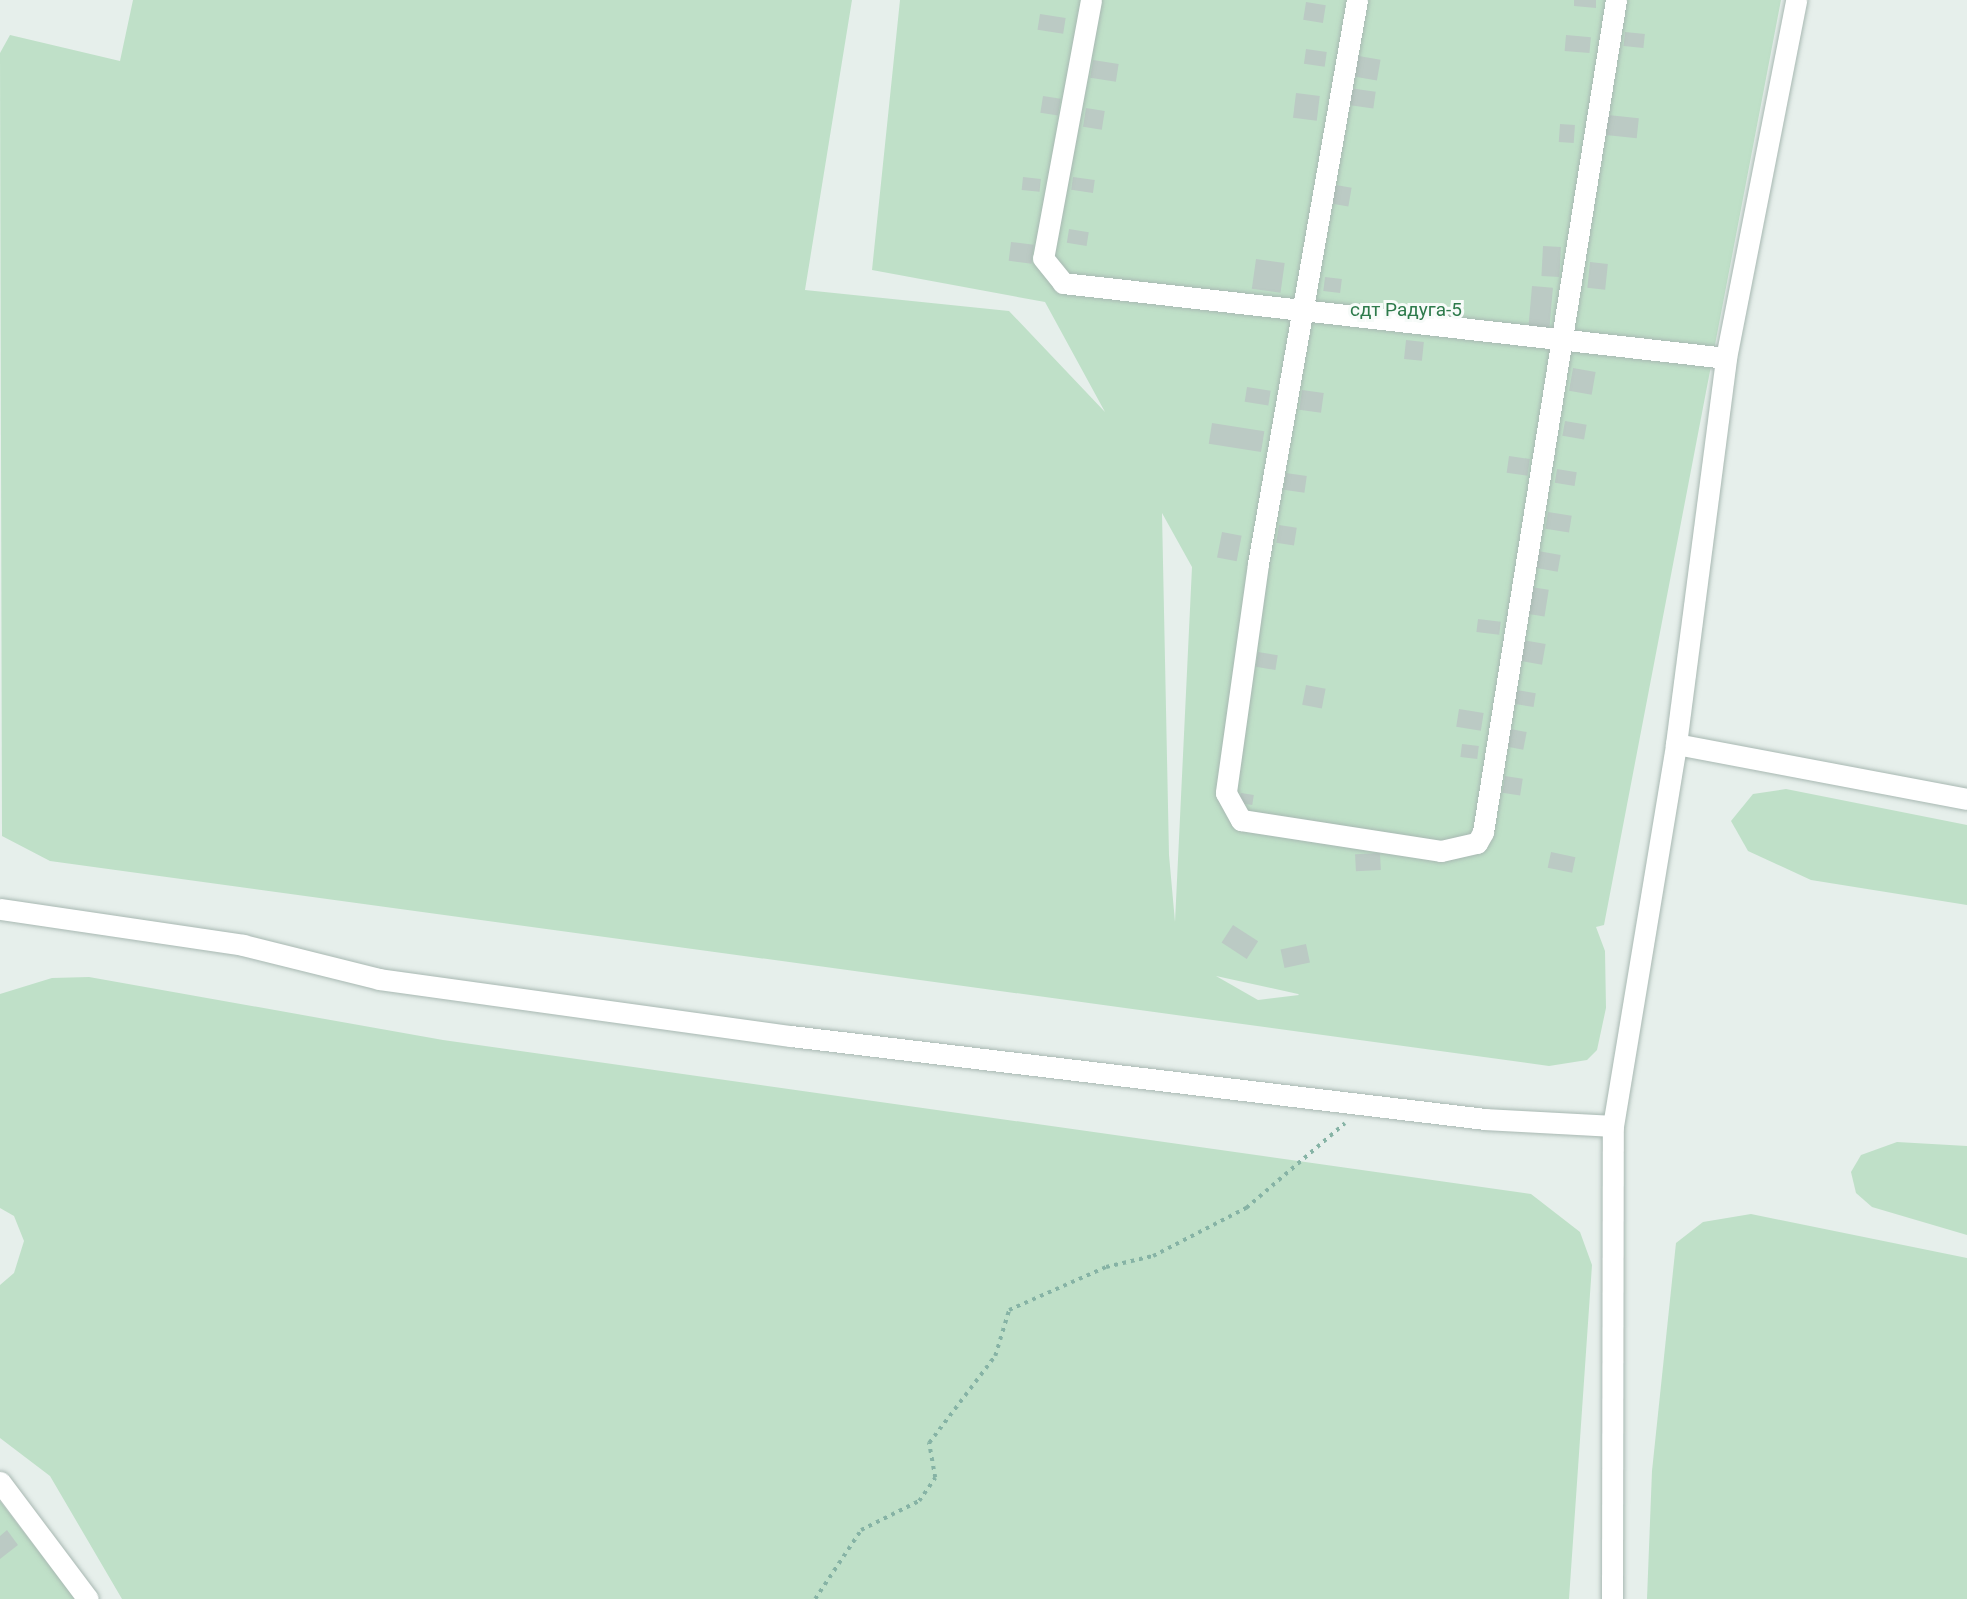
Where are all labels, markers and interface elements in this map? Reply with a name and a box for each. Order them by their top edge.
park label: сдт Радуга-5 [1350,299,1462,321]

